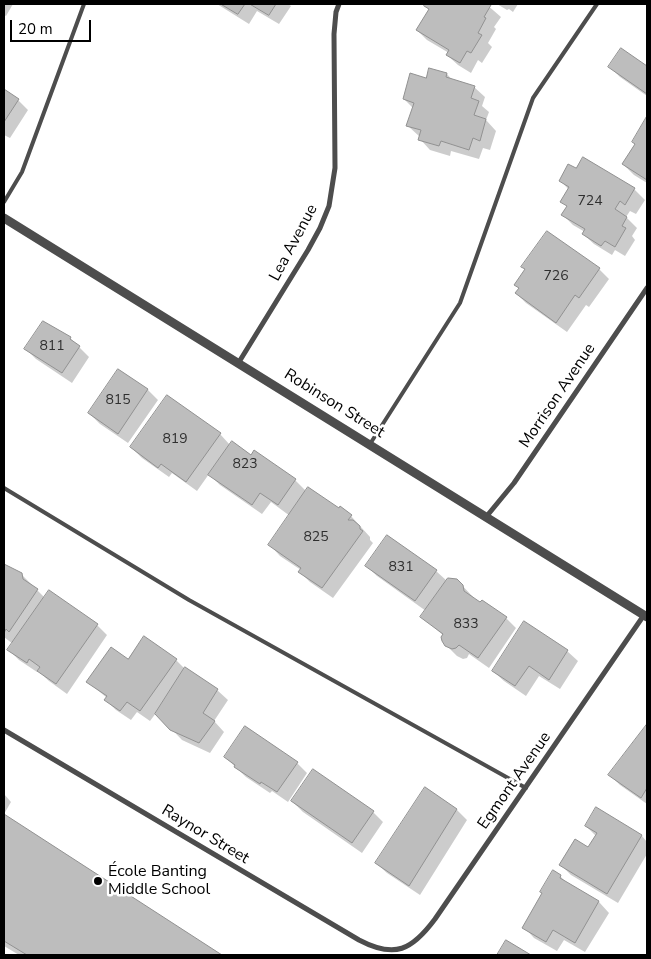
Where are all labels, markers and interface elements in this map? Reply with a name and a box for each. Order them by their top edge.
scale bar [12,10,94,42]
text: 20 m [18,19,53,39]
house number: 724 [577,194,603,210]
street label: Lea Avenue [266,201,322,285]
house number: 726 [543,269,569,285]
house number: 811 [39,339,65,355]
street label: Morrison Avenue [516,340,600,452]
street label: Robinson Street [280,365,388,443]
house number: 815 [105,393,131,409]
house number: 819 [162,432,188,448]
house number: 823 [232,457,258,473]
house number: 825 [303,530,329,546]
house number: 831 [388,560,414,576]
house number: 833 [453,617,479,633]
street label: Egmont Avenue [474,729,556,833]
street label: Raynor Street [158,801,252,869]
place label: École Banting Middle School [108,862,210,900]
marker: École Banting Middle School [92,875,104,887]

